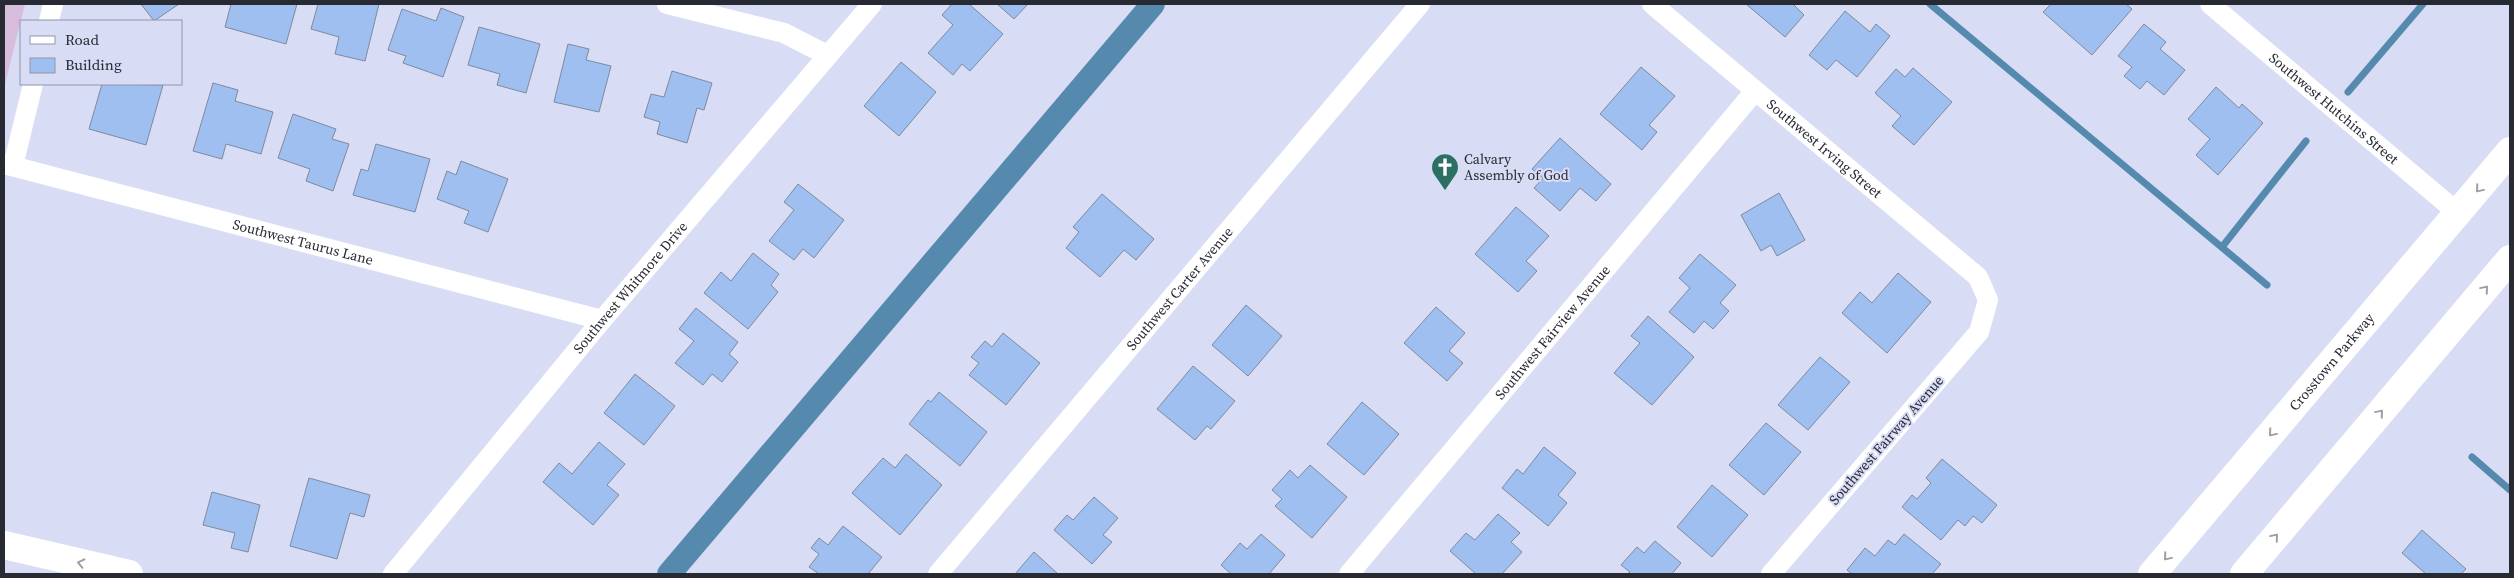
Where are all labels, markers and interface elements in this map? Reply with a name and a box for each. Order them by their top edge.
legend [20,20,182,85]
text: Road [65,29,99,50]
street label: Southwest Hutchins Street [2265,48,2403,169]
text: Building [65,54,122,75]
street label: Southwest Irving Street [1763,94,1887,203]
place label: Calvary Assembly of God [1464,149,1569,185]
church icon: Calvary Assembly of God [1430,152,1460,191]
one-way arrow [2475,183,2484,192]
street label: Southwest Taurus Lane [231,214,375,270]
street label: Southwest Whitmore Drive [568,217,692,358]
street label: Southwest Carter Avenue [1122,222,1237,354]
street label: Southwest Fairview Avenue [1490,261,1615,404]
one-way arrow [2480,286,2488,295]
street label: Crosstown Parkway [2284,308,2379,415]
street label: Southwest Fairway Avenue [1824,371,1948,509]
one-way arrow [2375,410,2383,419]
one-way arrow [2269,427,2278,436]
one-way arrow [2270,534,2278,543]
one-way arrow [2164,551,2173,560]
one-way arrow [77,558,86,569]

